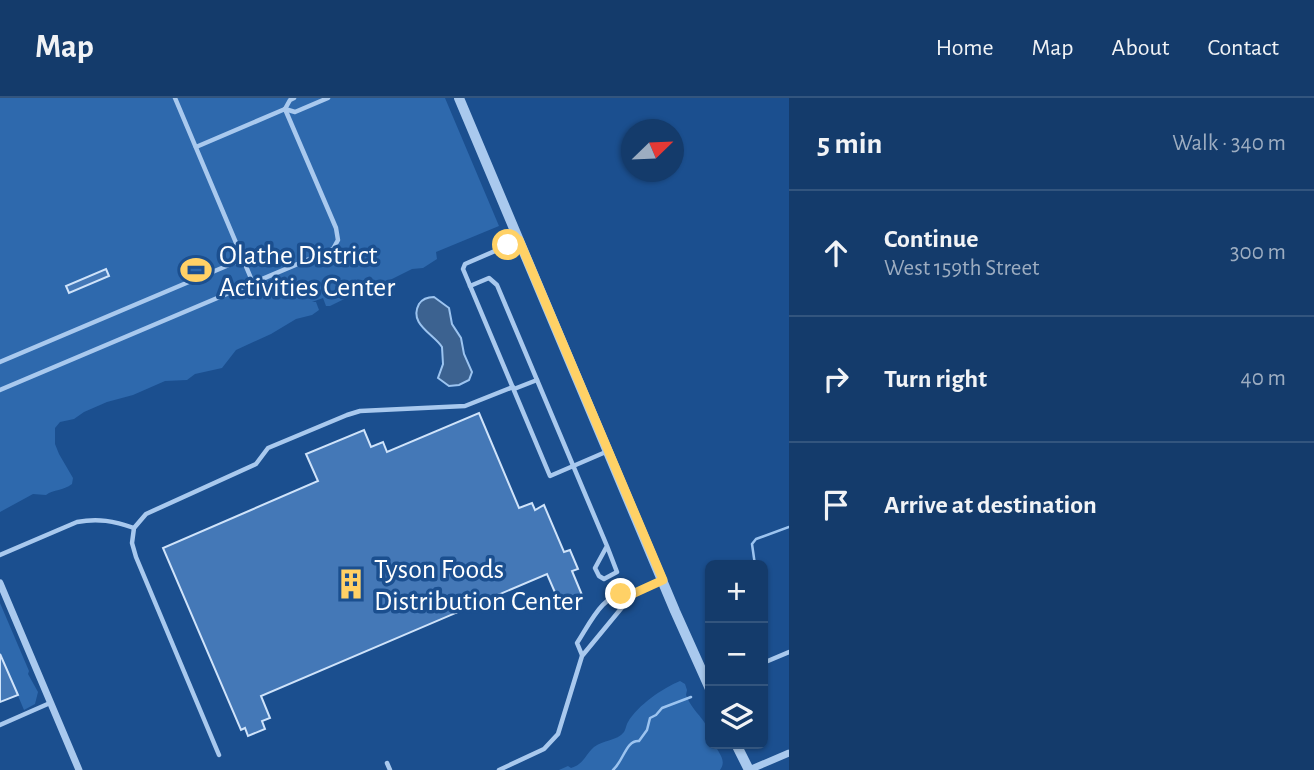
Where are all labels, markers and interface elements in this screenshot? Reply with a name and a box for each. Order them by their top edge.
text: Map [35,31,94,64]
text: Home [936,36,994,60]
text: Map [1032,36,1074,60]
text: About [1112,36,1169,60]
text: Contact [1207,36,1279,60]
north arrow [621,119,684,182]
text: 5 min [817,129,882,159]
text: Walk · 340 m [1172,132,1286,155]
text: Continue [884,226,979,252]
route start [492,229,523,260]
icon: ahead [817,234,855,272]
text: 300 m [1230,241,1286,264]
place label: Olathe District Activities Center [219,242,395,302]
sports icon: Olathe District Activities Center [179,253,213,287]
text: West 159th Street [884,257,1039,280]
icon: right [817,360,855,398]
text: Turn right [884,366,987,392]
text: 40 m [1241,367,1286,390]
icon: arrive [817,486,855,524]
text: Arrive at destination [884,492,1097,518]
place label: Tyson Foods Distribution Center [374,556,583,616]
map controls [705,560,768,749]
button: + [705,560,768,623]
building icon: Tyson Foods Distribution Center [334,567,368,601]
route end [605,578,636,609]
button: − [705,623,768,686]
button: layers [705,686,768,749]

